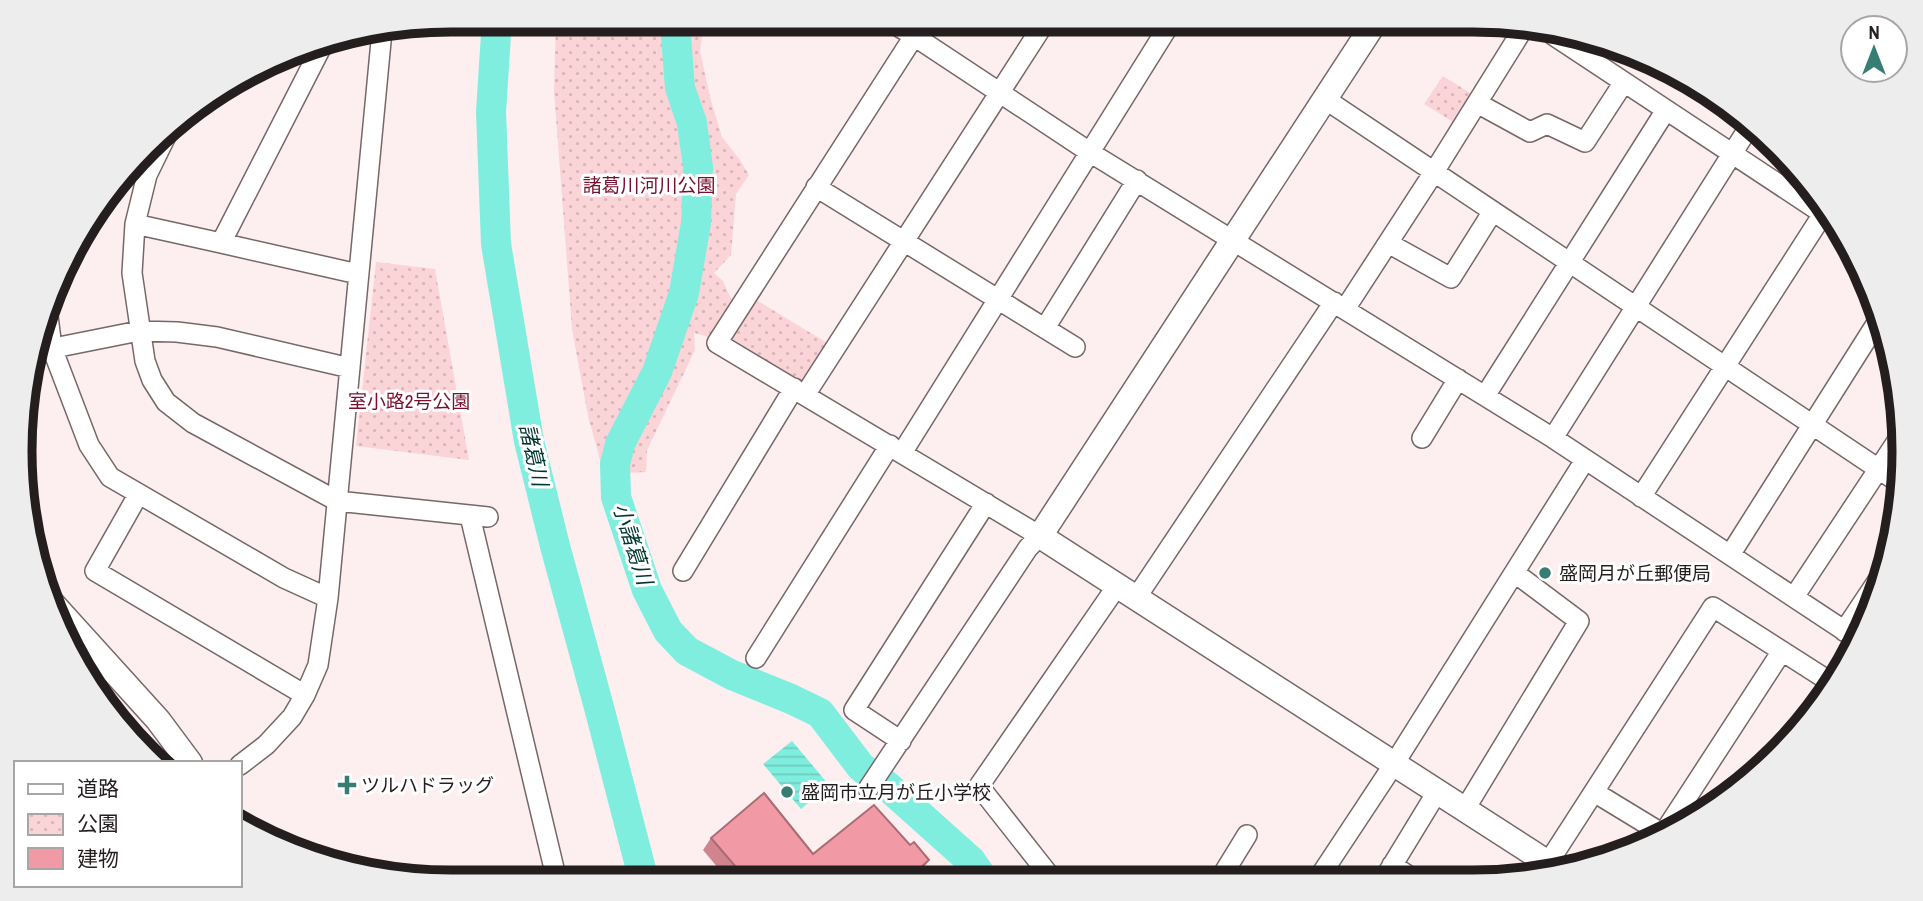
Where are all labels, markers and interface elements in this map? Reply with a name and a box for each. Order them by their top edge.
north arrow [1839,14,1909,84]
text: N [1868,19,1880,45]
park label: 諸葛川河川公園 [582,172,716,198]
park label: 室小路2号公園 [348,388,470,414]
water label: 諸葛川 [513,421,556,491]
water label: 小諸葛川 [606,500,660,590]
place label: 盛岡月が丘郵便局 [1559,560,1711,586]
marker: 盛岡月が丘郵便局 [1537,565,1553,581]
legend [14,761,242,887]
place label: ツルハドラッグ [361,772,494,798]
text: 道路 [77,774,119,803]
marker: ツルハドラッグ [339,777,355,793]
place label: 盛岡市立月が丘小学校 [801,779,991,805]
marker: 盛岡市立月が丘小学校 [779,784,795,800]
text: 公園 [77,809,119,838]
text: 建物 [77,844,119,873]

